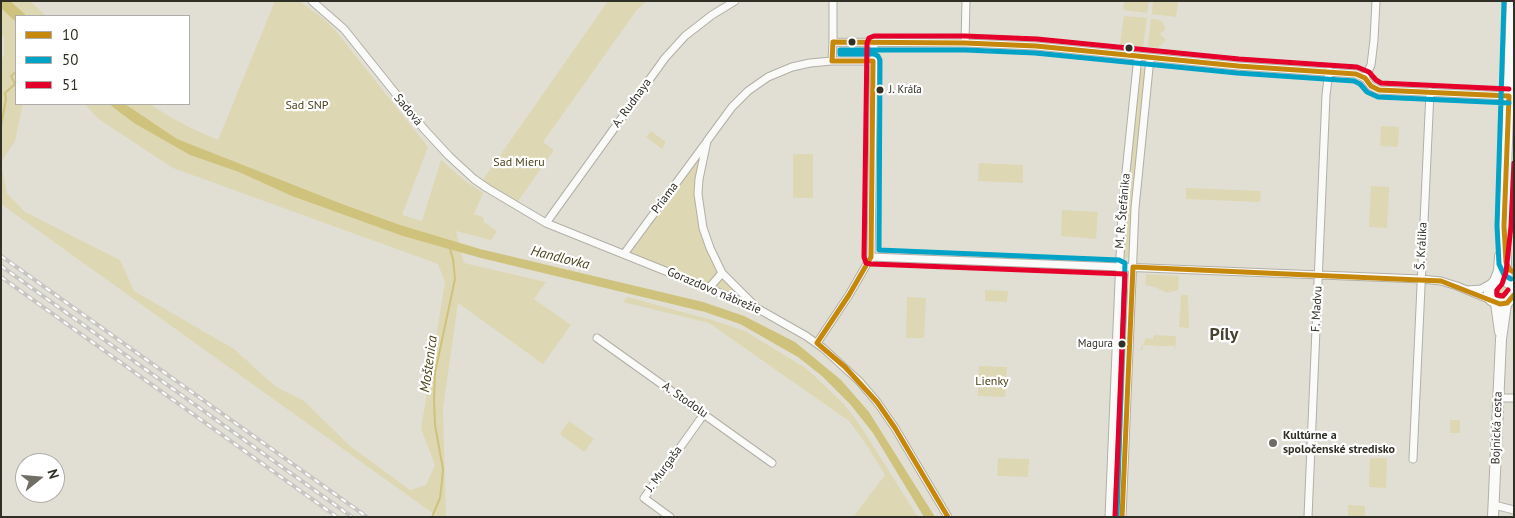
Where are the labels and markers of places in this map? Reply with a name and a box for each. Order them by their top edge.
unlabelled marker [847,37,857,47]
unlabelled marker [1124,43,1134,53]
place label: J. Kráľa [889,83,922,97]
marker: J. Kráľa [875,85,885,95]
place label: Magura [1078,337,1113,351]
marker: Magura [1117,339,1127,349]
place label: Kultúrne a spoločenské stredisko [1283,429,1395,457]
marker: Kultúrne a spoločenské stredisko [1267,437,1279,449]

